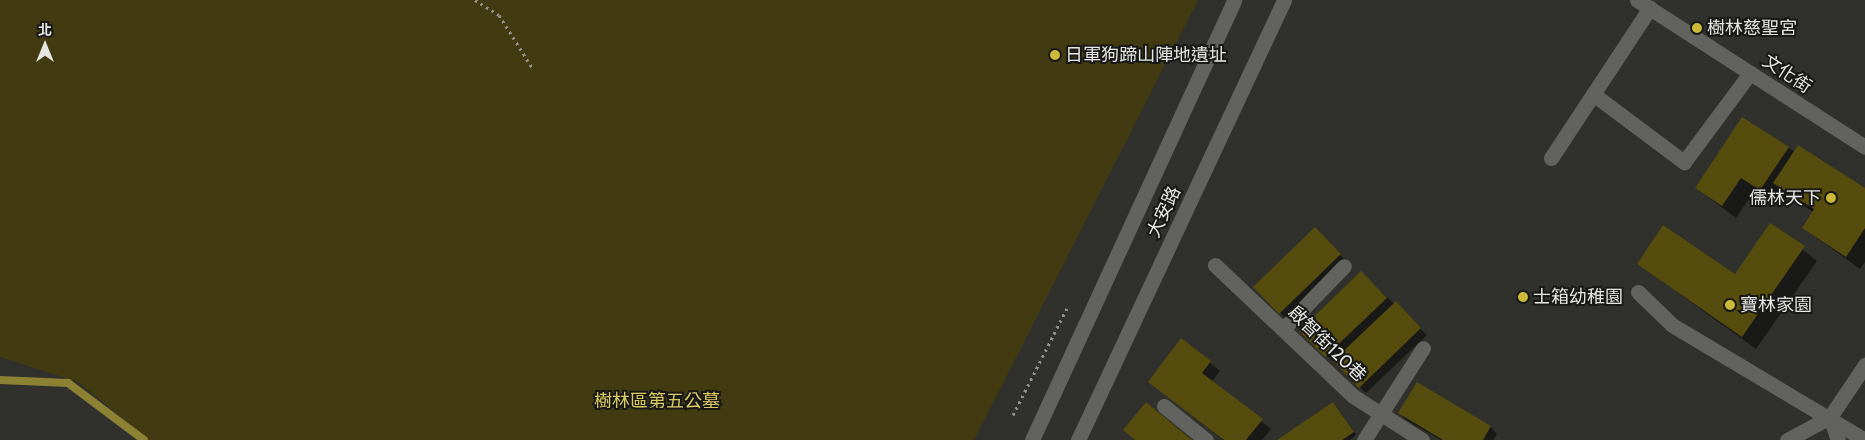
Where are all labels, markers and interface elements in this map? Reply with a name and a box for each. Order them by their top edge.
place label: 樹林慈聖宮 [1707,17,1797,39]
north arrow [20,20,70,70]
text: 北 [38,21,52,39]
marker: 樹林慈聖宮 [1691,22,1703,34]
place label: 日軍狗蹄山陣地遺址 [1065,44,1227,66]
marker: 日軍狗蹄山陣地遺址 [1049,49,1061,61]
street label: 文化街 [1758,50,1816,98]
street label: 大安路 [1143,183,1185,241]
place label: 儒林天下 [1749,187,1821,209]
marker: 儒林天下 [1825,192,1837,204]
place label: 士箱幼稚園 [1533,286,1623,308]
marker: 士箱幼稚園 [1517,291,1529,303]
place label: 寶林家園 [1740,294,1812,316]
marker: 寶林家園 [1724,299,1736,311]
street label: 啟智街120巷 [1284,302,1370,386]
park label: 樹林區第五公墓 [594,390,720,412]

